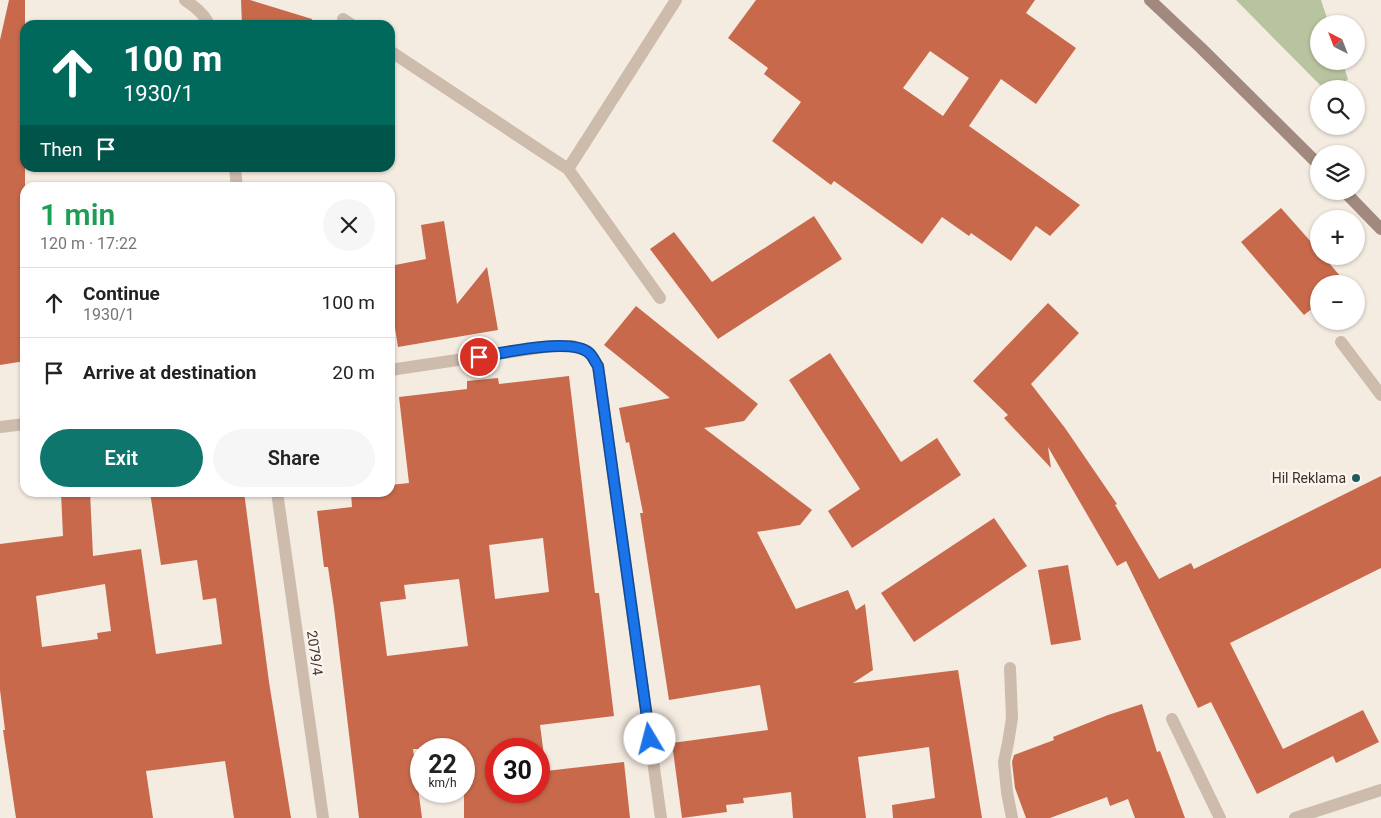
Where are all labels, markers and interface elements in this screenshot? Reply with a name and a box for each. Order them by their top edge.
north arrow [1310,15,1365,70]
map controls [1310,15,1365,330]
text: 100 m [123,39,222,80]
icon: ahead [40,40,105,105]
button: search [1310,80,1365,135]
text: 1930/1 [123,81,194,106]
icon: arrive [92,135,120,163]
text: Then [40,138,82,161]
button: layers [1310,145,1365,200]
text: 1 min [40,197,115,232]
button: close [323,199,375,251]
button: + [1310,210,1365,265]
text: 120 m · 17:22 [40,234,137,253]
button: − [1310,275,1365,330]
text: Continue [83,282,160,305]
icon: ahead [40,289,68,317]
text: 100 m [322,291,375,314]
text: 1930/1 [83,305,135,324]
pin [458,336,500,378]
icon: arrive [465,343,493,371]
icon: arrive [40,359,68,387]
text: Arrive at destination [83,361,256,384]
text: 20 m [332,361,375,384]
button: Exit [40,429,203,487]
button: Share [213,429,375,487]
place label: Hil Reklama [1272,470,1346,486]
marker: Hil Reklama [1350,472,1362,484]
street label: 2079/4 [304,630,326,677]
position arrow [623,712,675,764]
speed limit sign: 30 [485,738,550,803]
text: 22 [428,750,457,779]
text: km/h [428,776,457,790]

